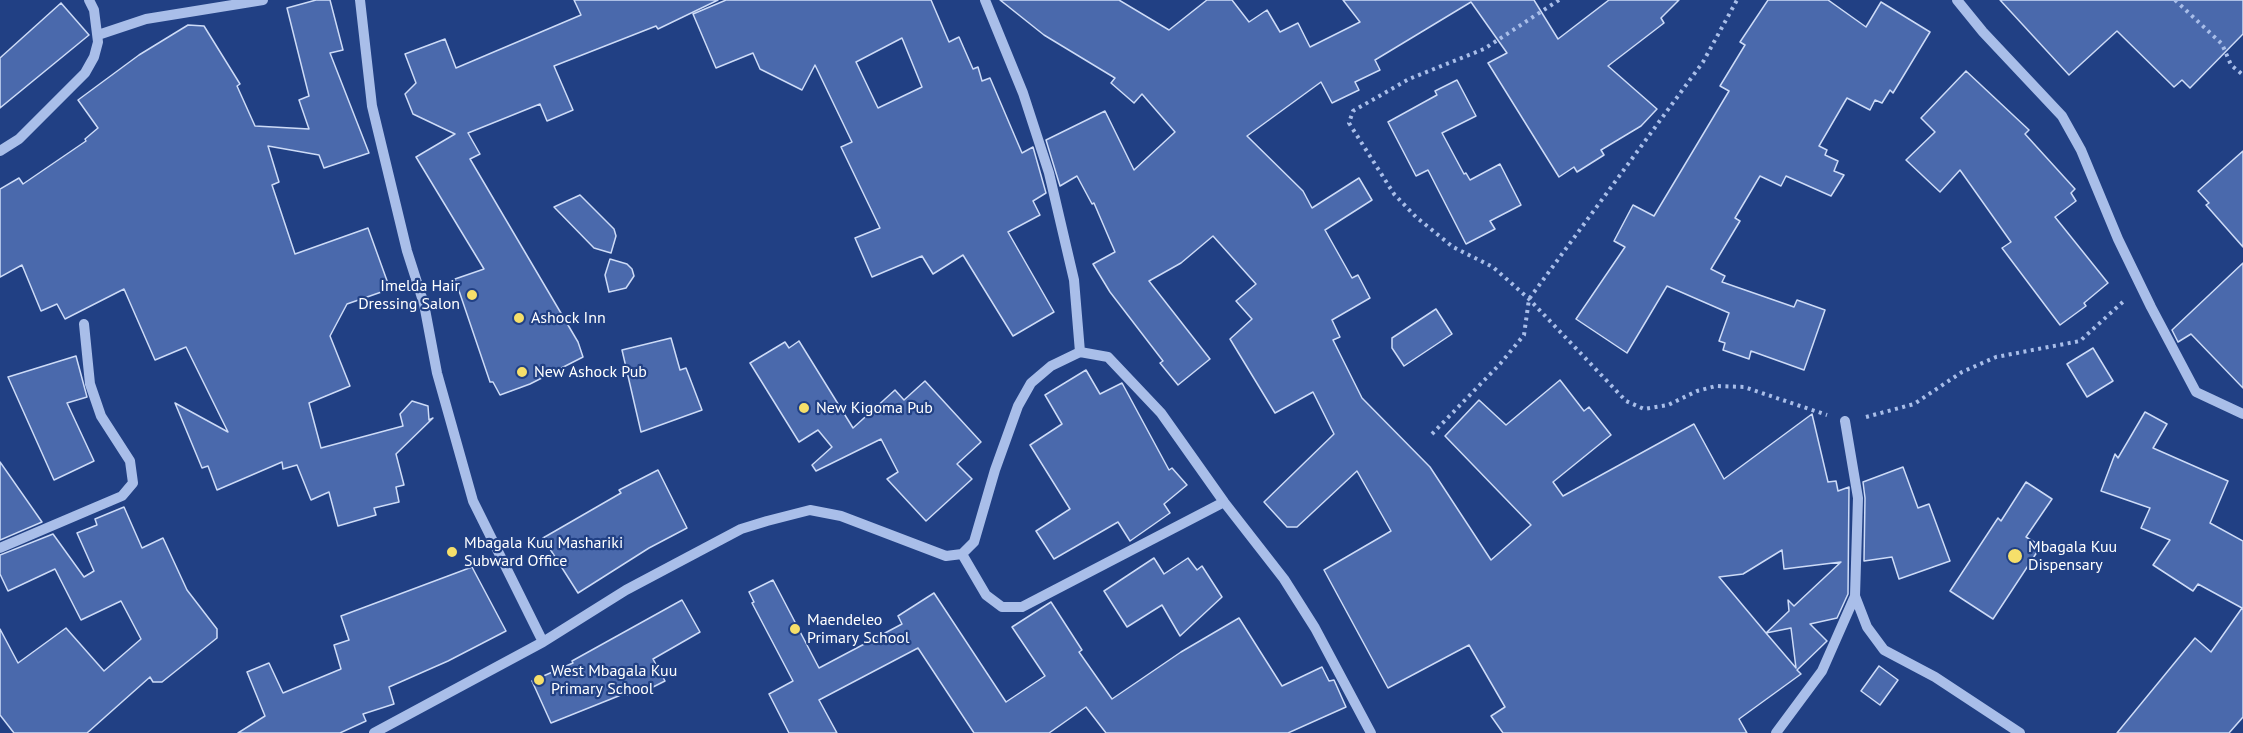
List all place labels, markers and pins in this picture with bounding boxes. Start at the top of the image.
place label: Imelda Hair Dressing Salon [358,276,460,314]
marker: Imelda Hair Dressing Salon [465,288,479,302]
place label: Ashock Inn [531,308,606,328]
marker: Ashock Inn [512,311,526,325]
place label: New Ashock Pub [534,362,647,382]
marker: New Ashock Pub [515,365,529,379]
place label: New Kigoma Pub [816,398,933,418]
marker: New Kigoma Pub [797,401,811,415]
place label: Mbagala Kuu Mashariki Subward Office [464,533,623,571]
place label: Mbagala Kuu Dispensary [2028,537,2117,575]
marker: Mbagala Kuu Mashariki Subward Office [445,545,459,559]
marker: Mbagala Kuu Dispensary [2006,547,2024,565]
place label: Maendeleo Primary School [807,610,909,648]
marker: Maendeleo Primary School [788,622,802,636]
place label: West Mbagala Kuu Primary School [551,661,677,699]
marker: West Mbagala Kuu Primary School [532,673,546,687]

